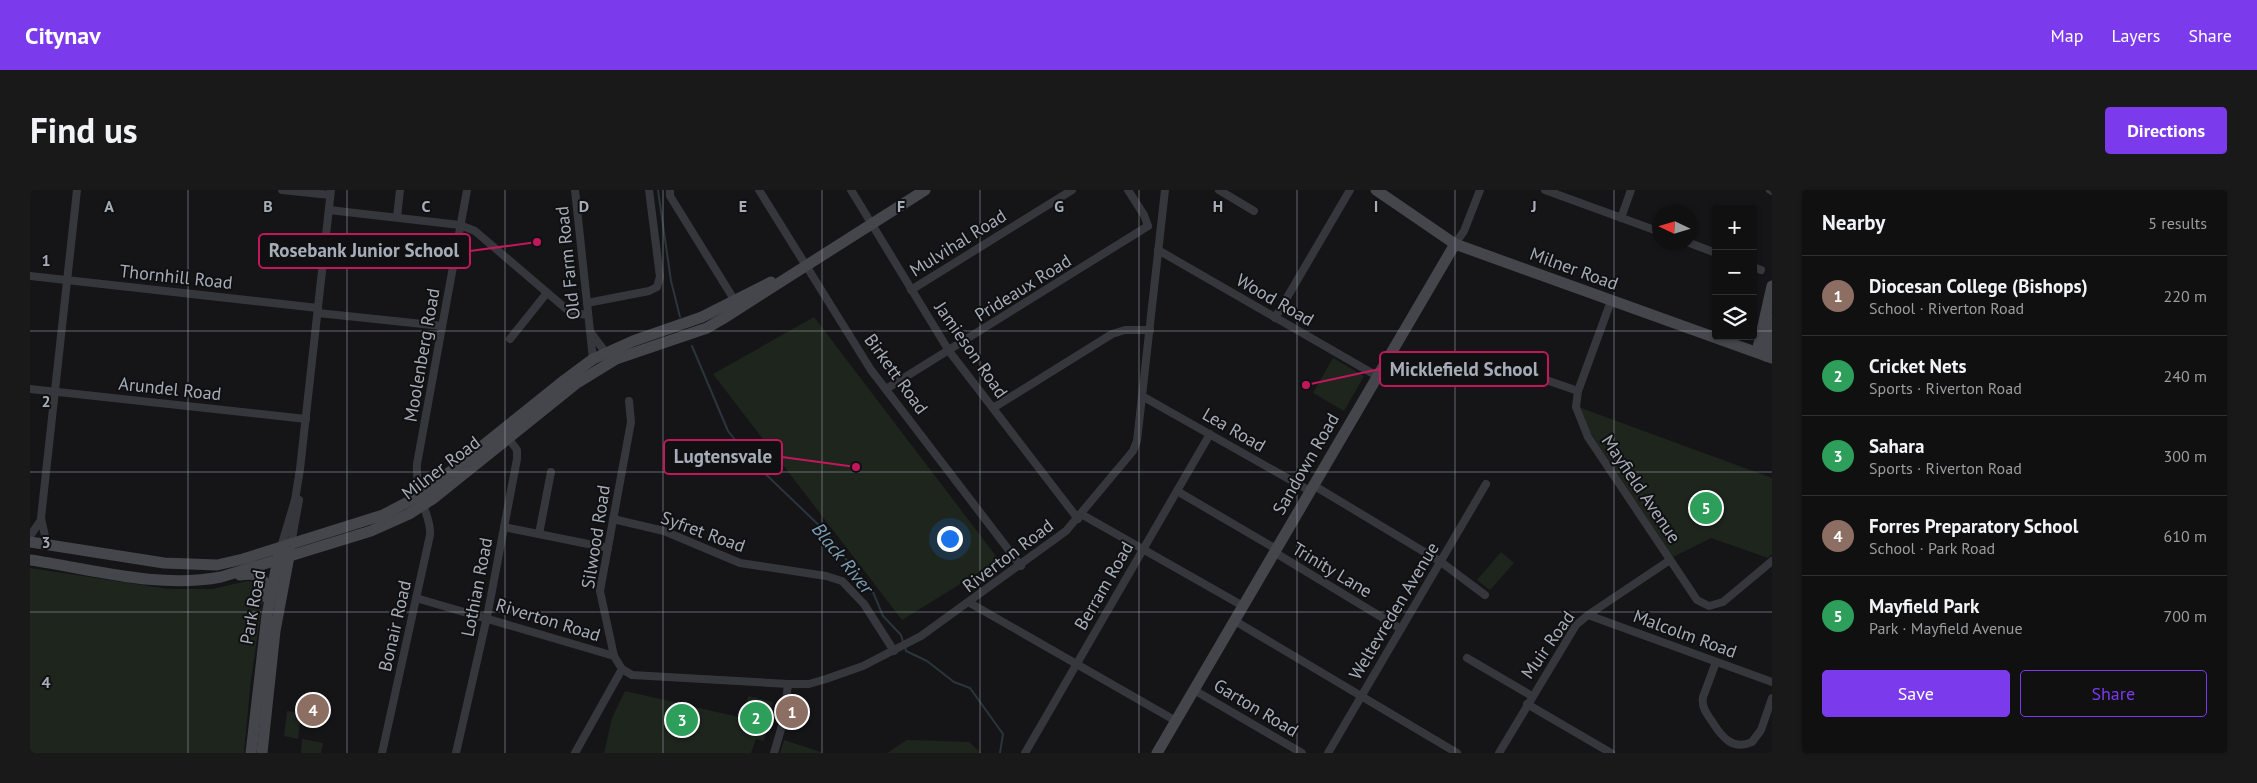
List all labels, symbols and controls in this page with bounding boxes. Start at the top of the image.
text: Citynav [25,20,101,51]
text: Map [2051,24,2083,47]
text: Layers [2111,24,2160,47]
text: Share [2188,24,2232,47]
text: Find us [30,107,138,153]
button: Directions [2105,107,2227,154]
text: A [104,196,114,216]
text: B [263,196,273,216]
text: C [422,196,431,216]
text: D [579,196,589,216]
text: E [739,196,747,216]
text: F [897,196,905,216]
text: G [1054,196,1064,216]
text: H [1213,196,1223,216]
text: I [1374,196,1378,216]
text: J [1530,196,1537,216]
street label: Mulvihal Road [905,204,1010,281]
street label: Old Farm Road [550,205,585,321]
north arrow [1652,205,1697,250]
map controls [1712,205,1757,340]
button: + [1712,205,1757,250]
text: Nearby [1822,209,1885,236]
text: 5 results [2148,213,2207,233]
callout: Rosebank Junior School [259,234,470,268]
text: Rosebank Junior School [269,238,460,262]
street label: Milner Road [1527,242,1621,295]
street label: Prideaux Road [970,249,1075,326]
text: 1 [41,250,51,270]
button: − [1712,250,1757,295]
street label: Thornhill Road [118,259,234,294]
street label: Wood Road [1232,268,1318,331]
text: Diocesan College (Bishops) [1869,274,2088,298]
street label: Moolenberg Road [398,286,445,424]
text: 1 [1833,286,1843,306]
text: 220 m [2164,286,2207,306]
button: layers [1712,295,1757,340]
street label: Jamieson Road [929,296,1013,402]
text: School · Riverton Road [1869,298,2024,318]
street label: Birkett Road [859,329,933,419]
callout: Micklefield School [1380,352,1548,386]
text: Cricket Nets [1869,354,1966,378]
text: Micklefield School [1390,357,1539,381]
text: 2 [1833,366,1843,386]
text: 240 m [2164,366,2207,386]
street label: Arundel Road [118,372,223,405]
text: Sports · Riverton Road [1869,378,2022,398]
text: 2 [41,391,51,411]
street label: Lea Road [1199,402,1270,457]
street label: Sandown Road [1267,409,1344,519]
street label: Mayfield Avenue [1597,430,1686,547]
street label: Milner Road [397,431,484,505]
text: Sahara [1869,434,1924,458]
callout: Lugtensvale [664,440,782,474]
text: Lugtensvale [674,444,772,468]
text: 3 [1833,446,1843,466]
text: 300 m [2164,446,2207,466]
text: Sports · Riverton Road [1869,458,2022,478]
street label: Silwood Road [576,483,615,590]
pin: 5 [1690,489,1722,527]
street label: Syfret Road [658,506,748,557]
street label: Riverton Road [958,514,1058,597]
text: Forres Preparatory School [1869,514,2078,538]
water label: Black River [807,518,880,600]
your location [937,526,963,552]
text: 4 [1833,526,1843,546]
text: 610 m [2164,526,2207,546]
text: 3 [41,532,51,552]
street label: Lothian Road [456,535,497,638]
street label: Berram Road [1069,537,1138,634]
street label: Trinity Lane [1288,537,1376,602]
street label: Weltevreden Avenue [1343,538,1444,684]
text: School · Park Road [1869,538,1995,558]
street label: Park Road [235,568,270,646]
street label: Bonair Road [373,578,416,674]
street label: Riverton Road [493,593,603,646]
text: Mayfield Park [1869,594,1979,618]
street label: Malcolm Road [1630,604,1740,663]
street label: Muir Road [1516,606,1579,683]
text: 5 [1833,606,1843,626]
text: 700 m [2164,606,2207,626]
text: Park · Mayfield Avenue [1869,618,2023,638]
button: Save [1822,670,2010,717]
button: Share [2020,670,2207,717]
text: 4 [41,672,51,692]
street label: Garton Road [1210,673,1303,742]
pin: 4 [297,691,329,729]
pin: 1 [776,693,808,731]
pin: 2 [740,699,772,737]
pin: 3 [666,701,698,739]

